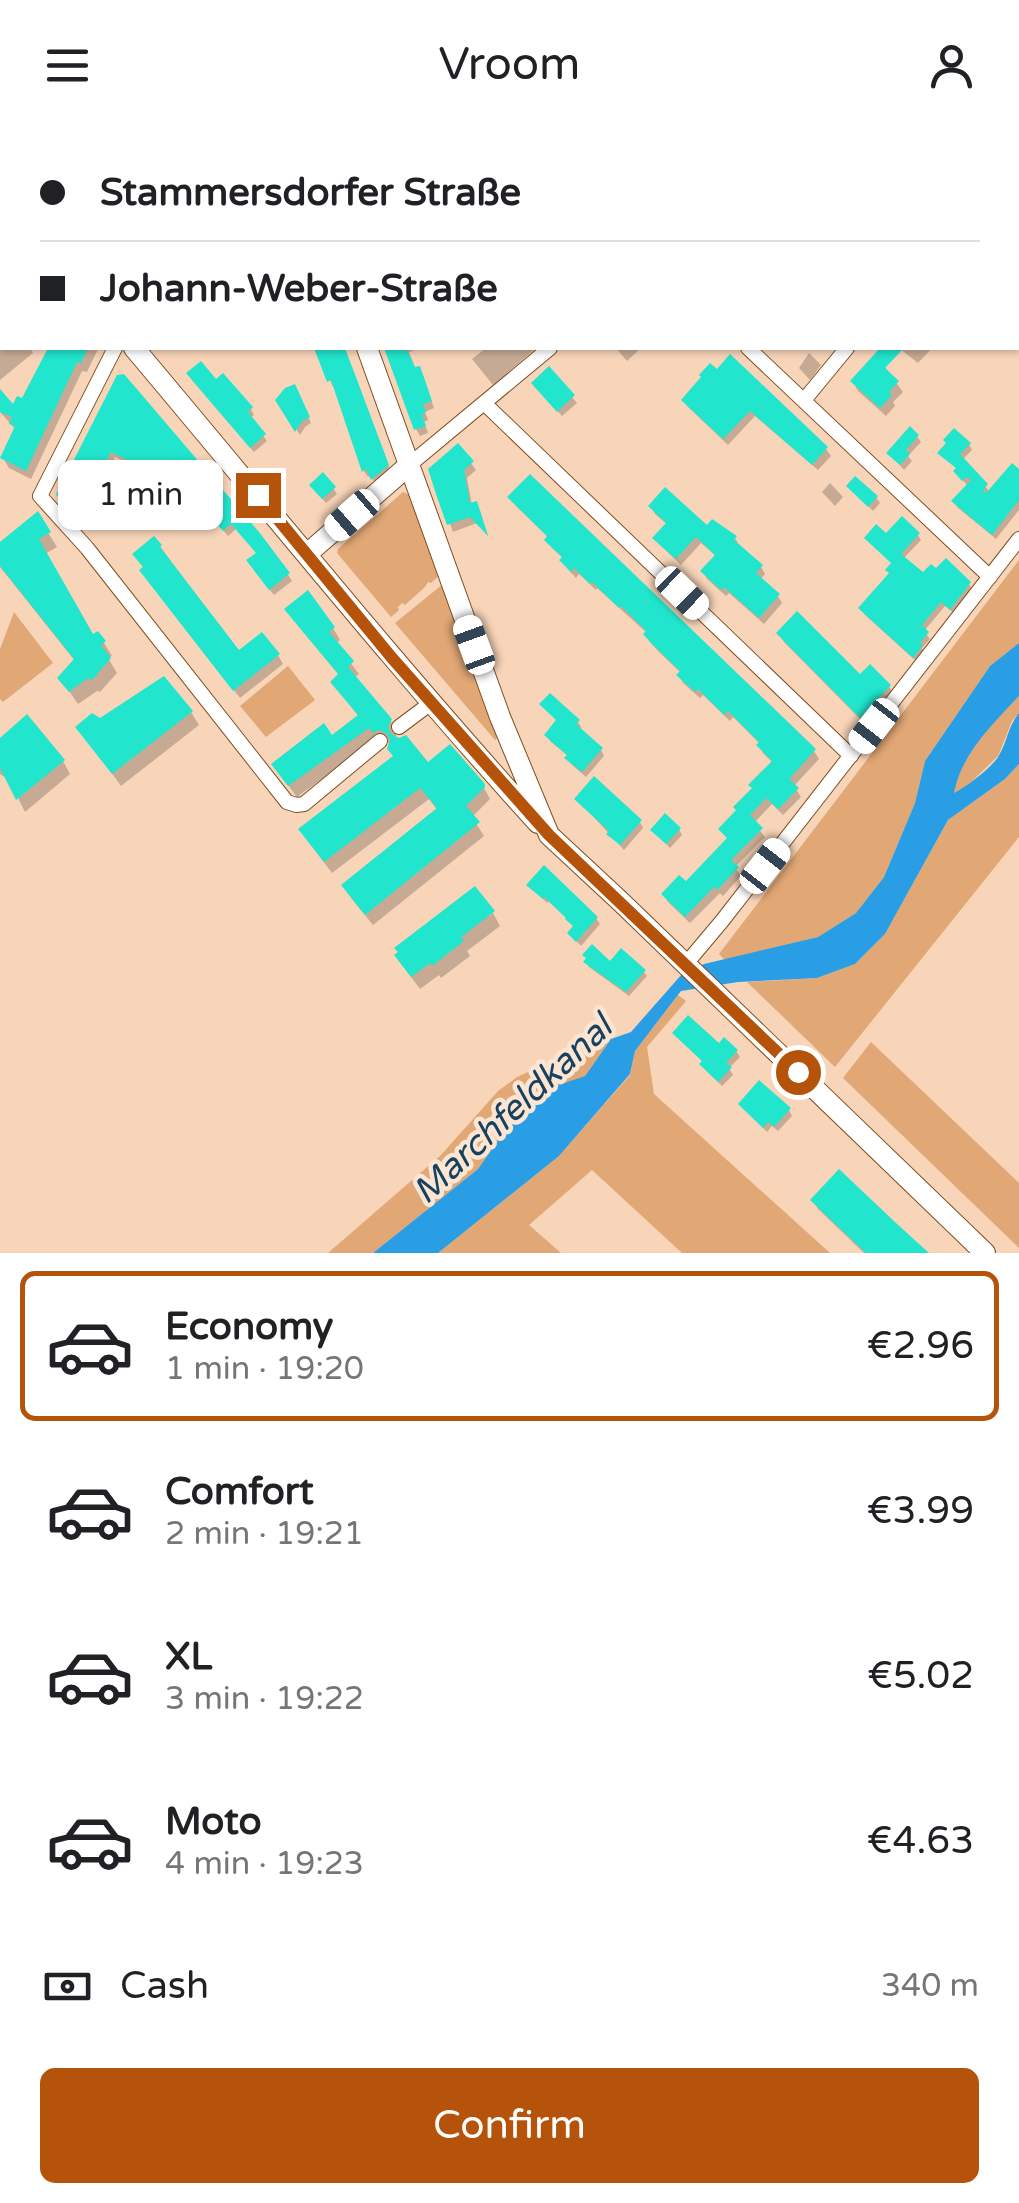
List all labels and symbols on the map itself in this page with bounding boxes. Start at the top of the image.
callout: 1 min [58,460,223,530]
route end [236,473,281,518]
car [320,484,384,546]
car [650,561,714,625]
car [450,612,498,678]
car [844,693,904,759]
car [735,833,795,899]
water label: Marchfeldkanal [404,1004,624,1213]
route start [776,1050,821,1095]

